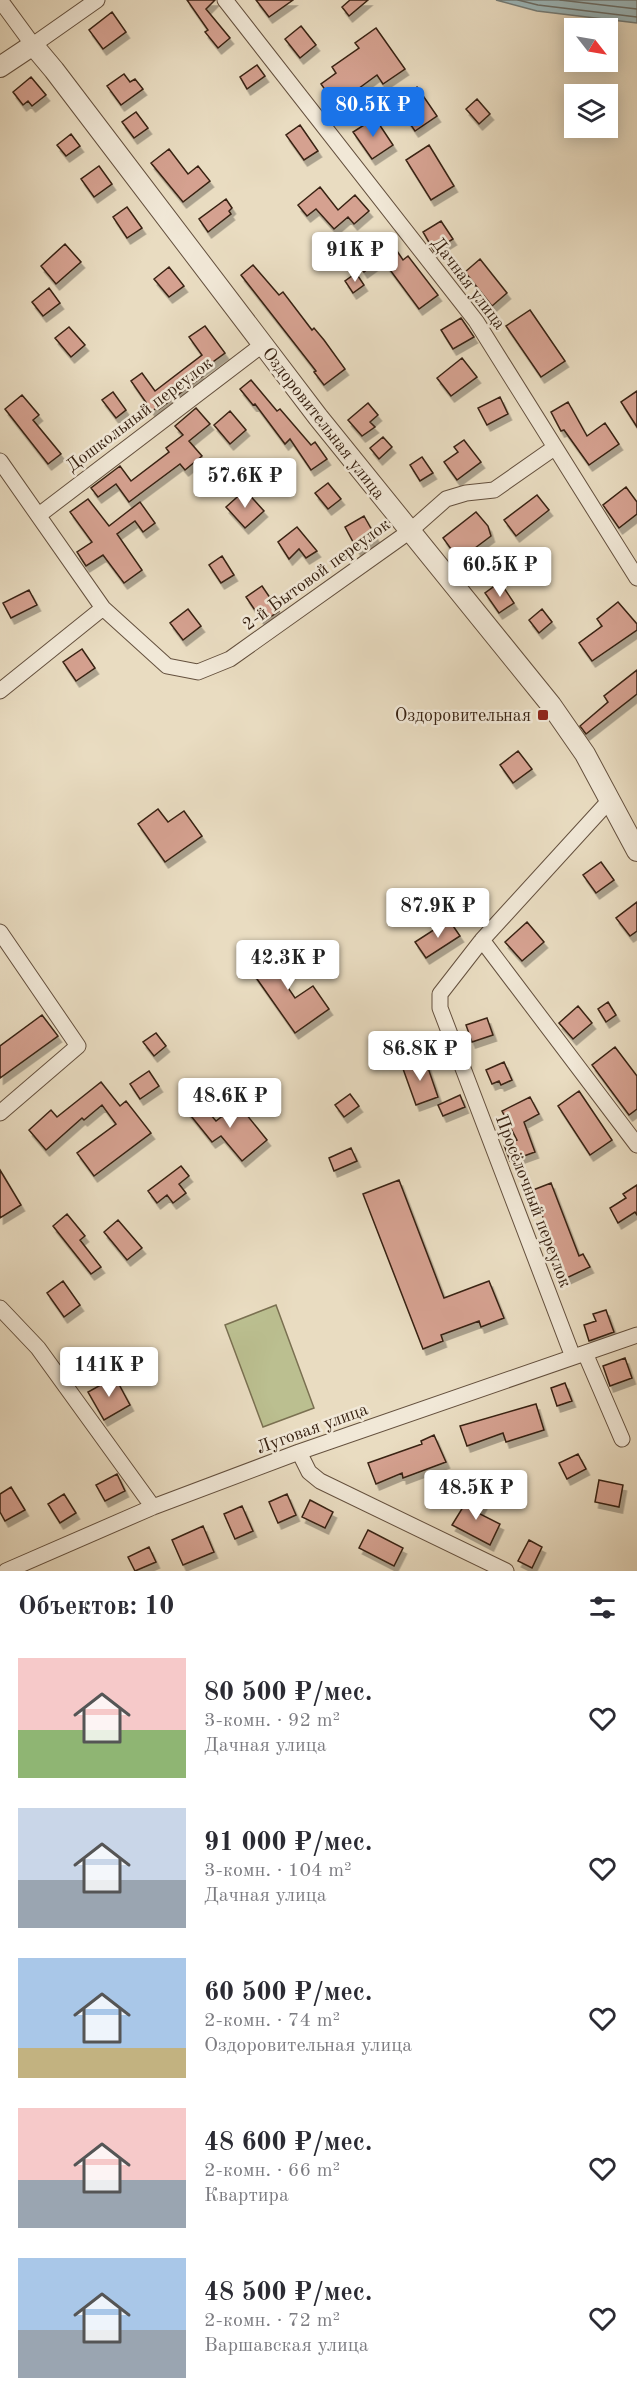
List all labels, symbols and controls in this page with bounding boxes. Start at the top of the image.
north arrow [564,18,618,72]
map controls [564,18,618,138]
button: layers [564,84,618,138]
pin: 80.5K ₽ [318,87,428,138]
text: 80.5K ₽ [335,96,411,116]
pin: 91K ₽ [313,232,397,283]
street label: Дачная улица [428,234,509,333]
text: 91K ₽ [326,241,384,261]
street label: Оздоровительная улица [258,344,388,503]
street label: Дошкольный переулок [63,354,216,476]
pin: 57.6K ₽ [190,458,300,509]
text: 57.6K ₽ [207,467,283,487]
street label: 2-й Бытовой переулок [240,515,394,634]
pin: 60.5K ₽ [445,547,555,598]
text: 60.5K ₽ [462,556,538,576]
place label: Оздоровительная [395,707,531,725]
marker: Оздоровительная [536,708,550,722]
pin: 87.9K ₽ [383,888,493,939]
text: 87.9K ₽ [400,897,476,917]
pin: 42.3K ₽ [233,940,343,991]
text: 42.3K ₽ [250,949,326,969]
pin: 86.8K ₽ [365,1031,475,1082]
text: 86.8K ₽ [382,1040,458,1060]
pin: 48.6K ₽ [175,1078,285,1129]
text: 48.6K ₽ [192,1087,268,1107]
street label: Просёлочный переулок [492,1113,574,1290]
pin: 141K ₽ [60,1347,158,1398]
text: 141K ₽ [74,1356,144,1376]
street label: Луговая улица [254,1400,371,1457]
pin: 48.5K ₽ [421,1470,531,1521]
text: 48.5K ₽ [438,1479,514,1499]
icon: filters [586,1591,619,1624]
text: Объектов: 10 [18,1594,174,1620]
text: 80 500 ₽/мес. [204,1680,372,1706]
icon: home [66,1682,138,1754]
icon: heart [586,1702,619,1735]
text: 3-комн. · 92 m² [204,1711,340,1731]
text: Дачная улица [204,1736,327,1756]
text: 91 000 ₽/мес. [204,1830,372,1856]
icon: home [66,1832,138,1904]
icon: heart [586,1852,619,1885]
text: 3-комн. · 104 m² [204,1861,352,1881]
text: Дачная улица [204,1886,327,1906]
text: 60 500 ₽/мес. [204,1980,372,2006]
icon: home [66,1982,138,2054]
icon: heart [586,2002,619,2035]
text: 2-комн. · 74 m² [204,2011,340,2031]
text: Оздоровительная улица [204,2036,412,2056]
text: 48 600 ₽/мес. [204,2130,372,2156]
icon: home [66,2132,138,2204]
icon: heart [586,2152,619,2185]
text: 2-комн. · 66 m² [204,2161,340,2181]
text: Квартира [204,2186,289,2206]
text: 48 500 ₽/мес. [204,2280,372,2306]
icon: home [66,2282,138,2354]
icon: heart [586,2302,619,2335]
text: 2-комн. · 72 m² [204,2311,340,2331]
text: Варшавская улица [204,2336,369,2356]

